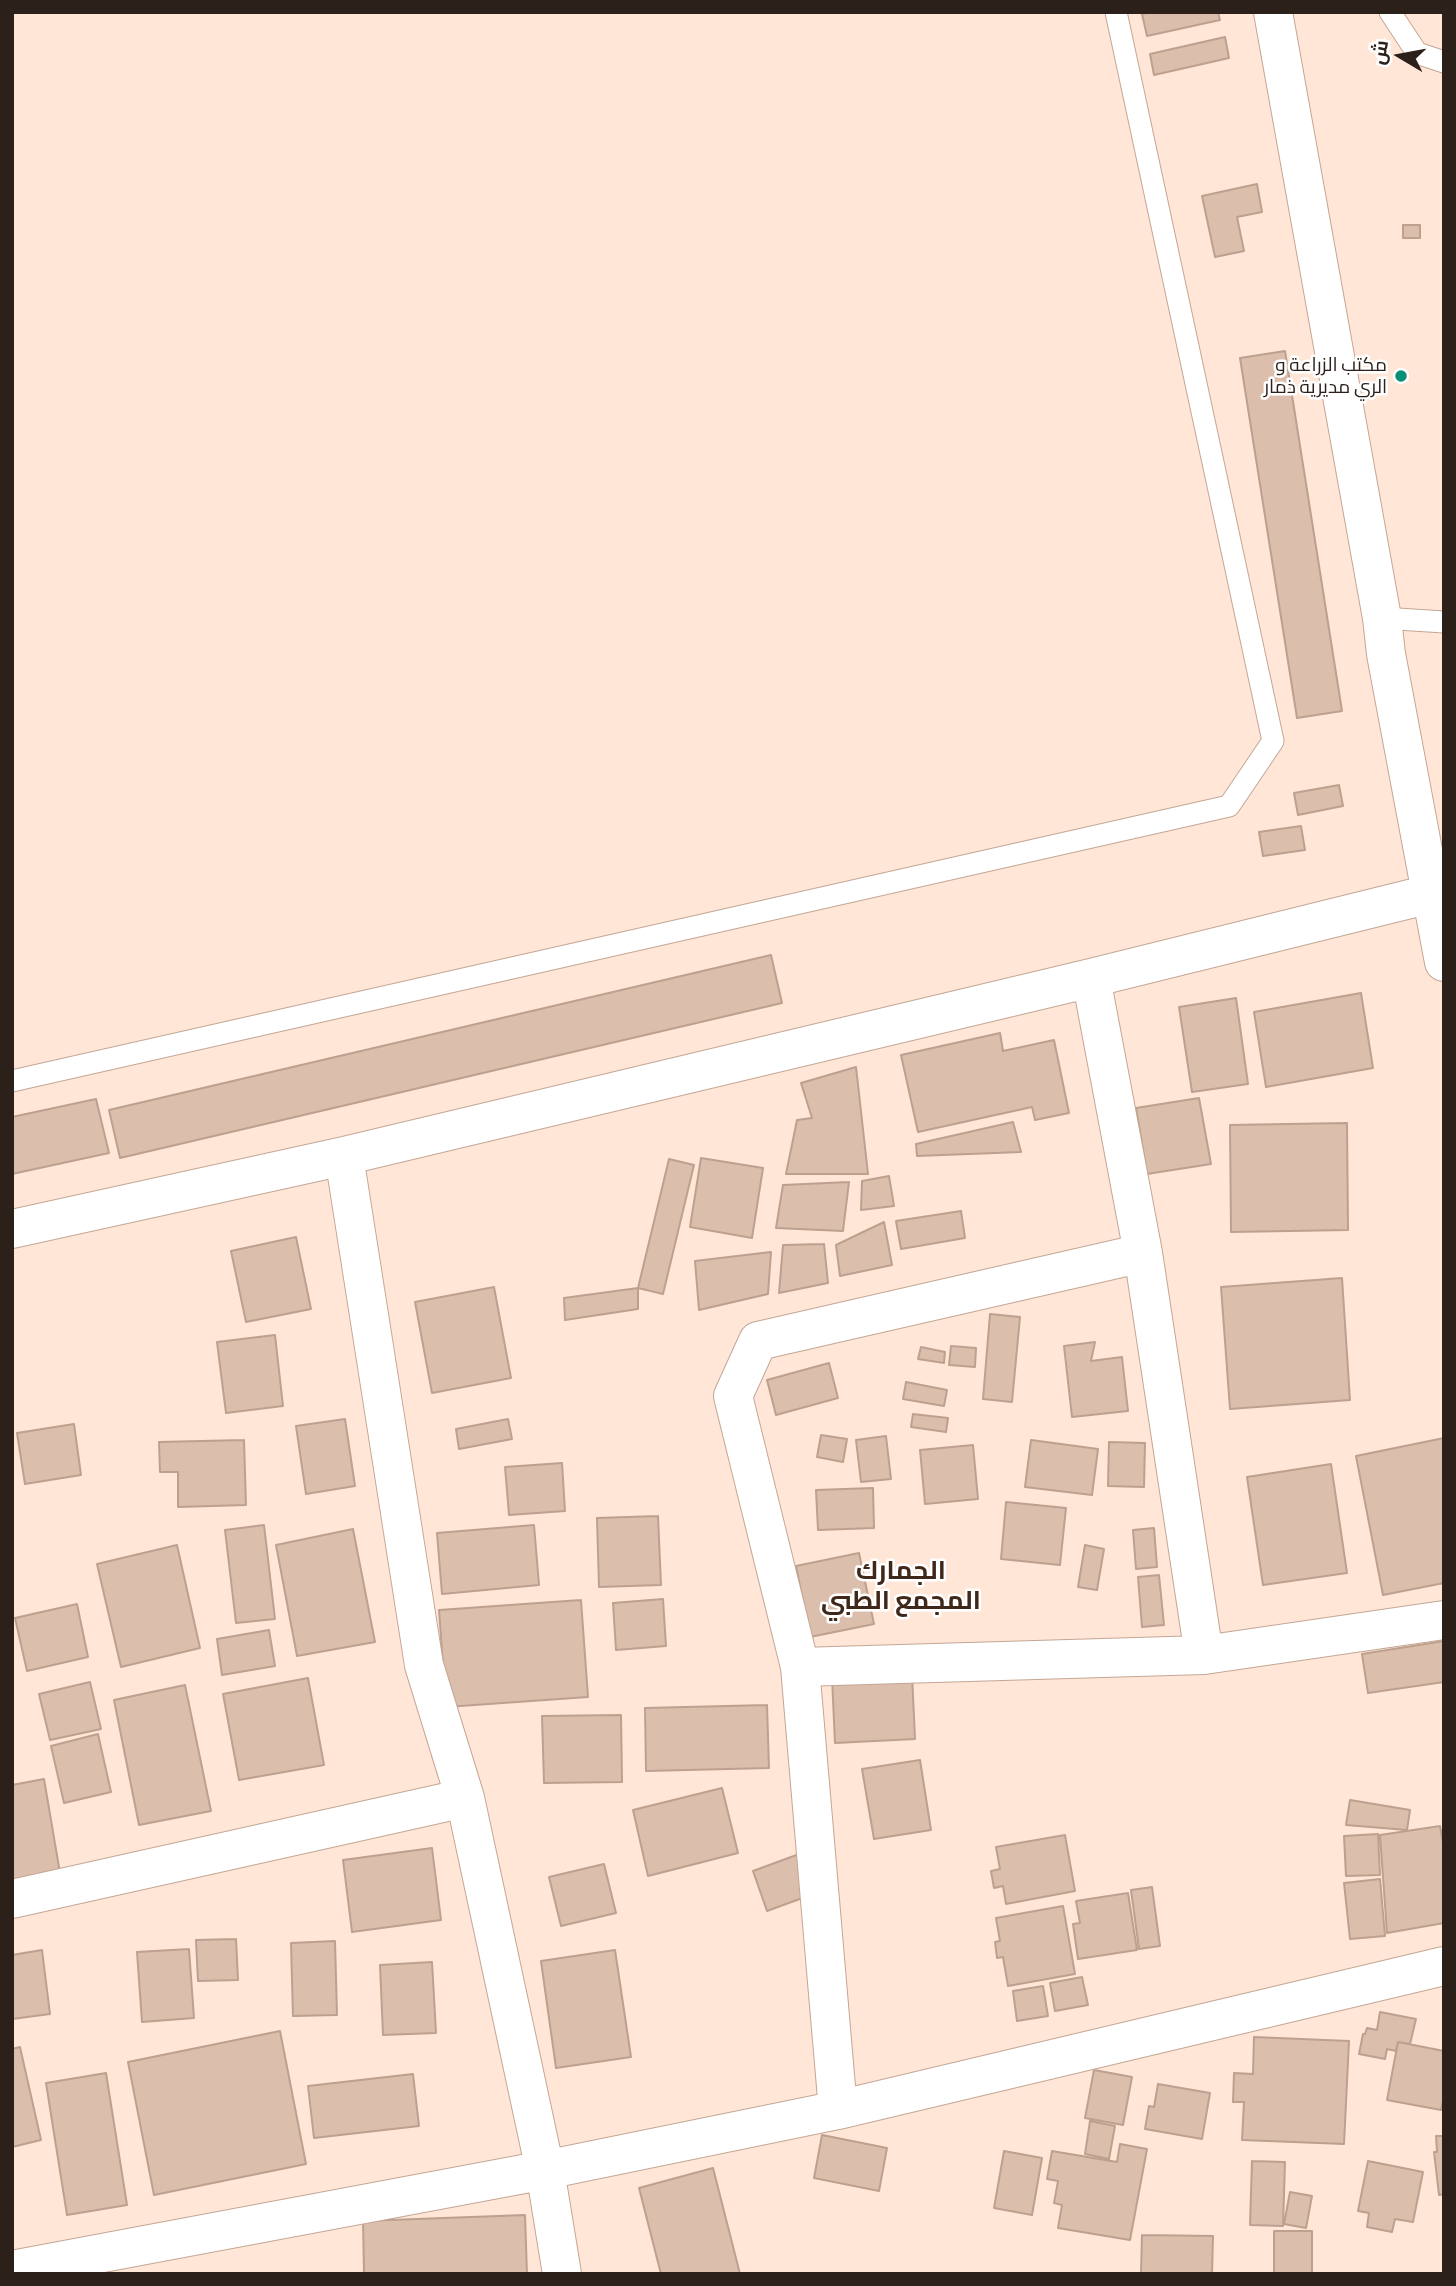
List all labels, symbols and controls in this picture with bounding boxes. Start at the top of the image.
north arrow [1365,21,1435,91]
text: ش [1365,38,1392,66]
place label: مكتب الزراعة و الري مديرية ذمار [1264,354,1387,398]
marker: مكتب الزراعة و الري مديرية ذمار [1393,368,1409,384]
district label: الجمارك المجمع الطبي [821,1554,981,1616]

